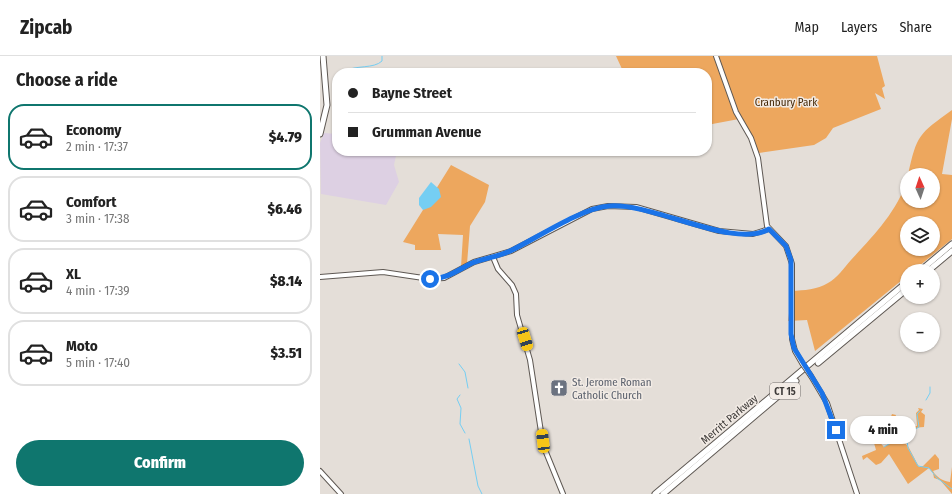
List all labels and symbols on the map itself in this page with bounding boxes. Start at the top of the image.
park label: Cranbury Park [755,96,818,109]
north arrow [900,168,940,208]
route start [421,270,439,288]
car [516,326,534,352]
place label: St. Jerome Roman Catholic Church [572,376,652,402]
church icon: St. Jerome Roman Catholic Church [549,378,569,398]
road number: CT 15 [770,383,800,399]
street label: Merritt Parkway [698,392,760,447]
callout: 4 min [850,416,916,444]
route end [827,421,845,439]
car [536,428,550,454]

